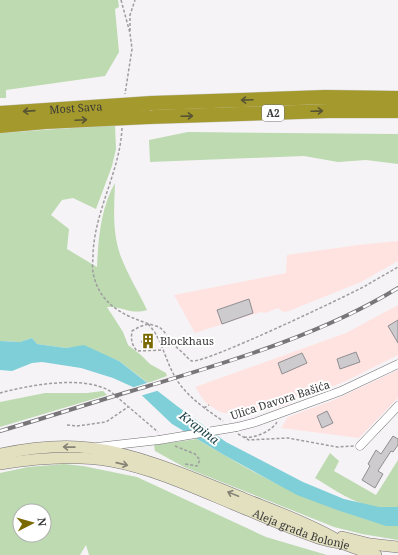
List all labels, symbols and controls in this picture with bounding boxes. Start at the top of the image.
one-way arrow [241,96,254,104]
street label: Most Sava [49,98,103,117]
road number: A2 [262,105,284,121]
one-way arrow [23,107,36,114]
one-way arrow [310,107,323,115]
one-way arrow [180,112,193,120]
one-way arrow [74,117,87,124]
building icon: Blockhaus [139,332,157,350]
place label: Blockhaus [160,333,214,348]
street label: Ulica Davora Bašića [228,376,331,423]
water label: Krapina [175,407,223,448]
one-way arrow [63,443,76,451]
one-way arrow [115,461,128,468]
one-way arrow [228,490,240,497]
north arrow [12,503,52,543]
street label: Aleja grada Bolonje [251,505,352,553]
text: N [35,517,50,527]

